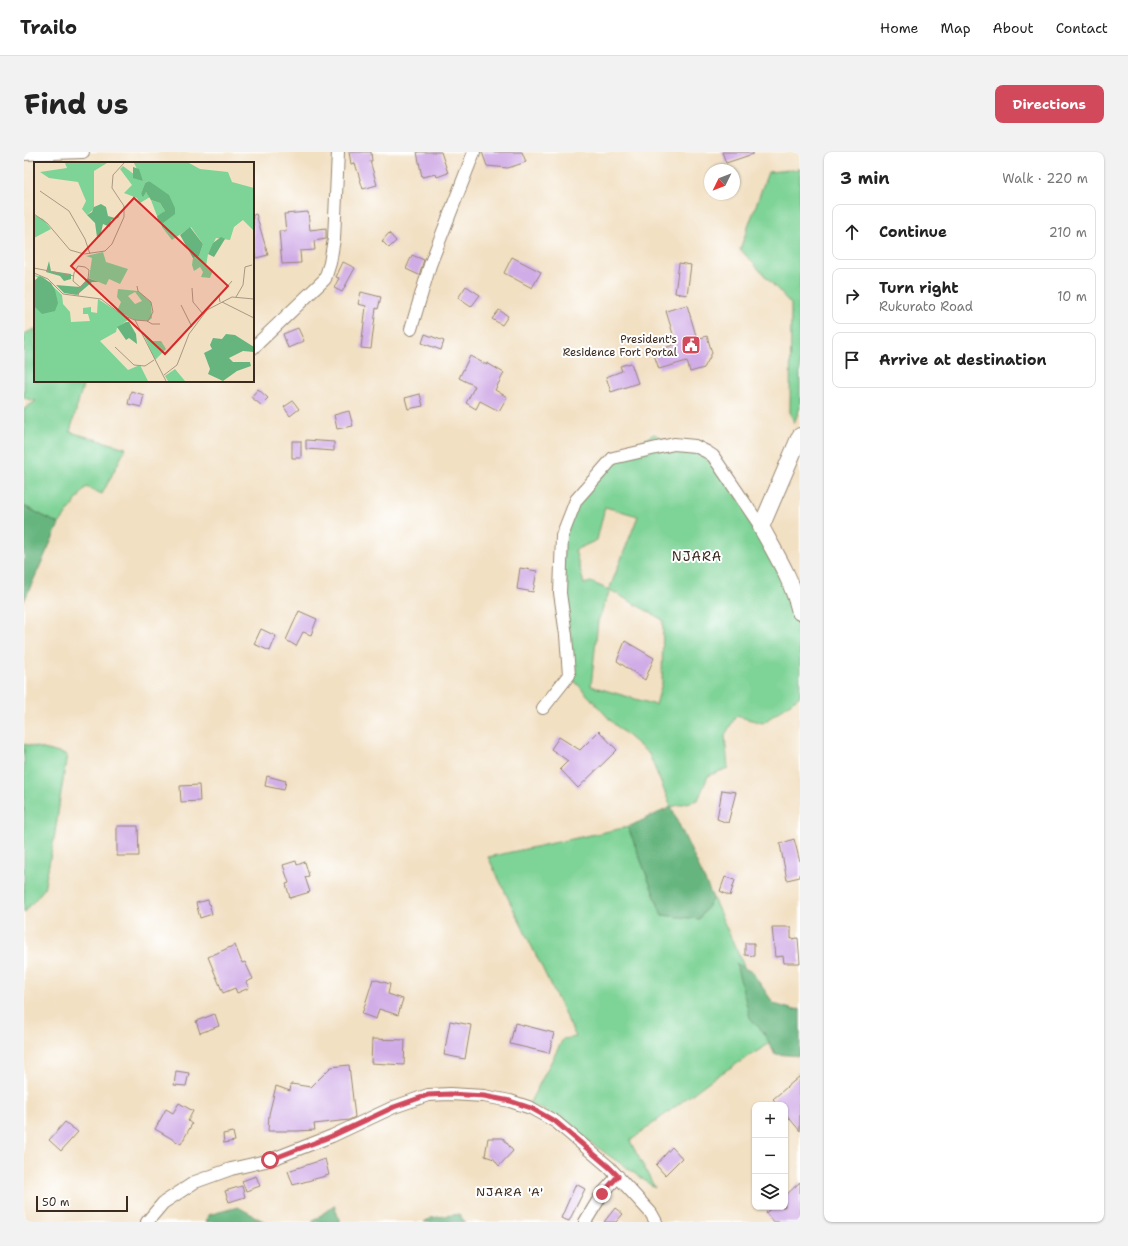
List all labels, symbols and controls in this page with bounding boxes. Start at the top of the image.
text: Trailo [20,15,77,40]
text: Home [880,19,919,37]
text: Map [941,19,971,37]
text: About [993,19,1034,37]
text: Contact [1056,19,1108,37]
text: Find us [24,85,129,123]
button: Directions [995,85,1104,123]
inset map [34,162,254,382]
north arrow [704,164,740,200]
text: 3 min [840,167,890,189]
text: Walk · 220 m [1002,170,1088,187]
icon: ahead [841,221,863,243]
text: Continue [879,222,947,242]
text: 210 m [1049,224,1087,241]
text: Turn right [879,278,959,298]
icon: right [841,285,863,307]
text: 10 m [1057,288,1087,305]
text: Rukurato Road [879,298,973,315]
place label: President's Residence Fort Portal [563,332,678,360]
public building icon: President's Residence Fort Portal [680,334,702,356]
icon: arrive [841,349,863,371]
text: Arrive at destination [879,350,1047,370]
district label: NJARA [672,548,722,565]
map controls [752,1102,788,1210]
button: + [752,1102,788,1138]
button: − [752,1138,788,1174]
route start [261,1151,279,1169]
button: layers [752,1174,788,1210]
district label: NJARA 'A' [476,1184,544,1200]
route end [593,1185,611,1203]
scale bar [36,1194,128,1213]
text: 50 m [42,1195,70,1210]

